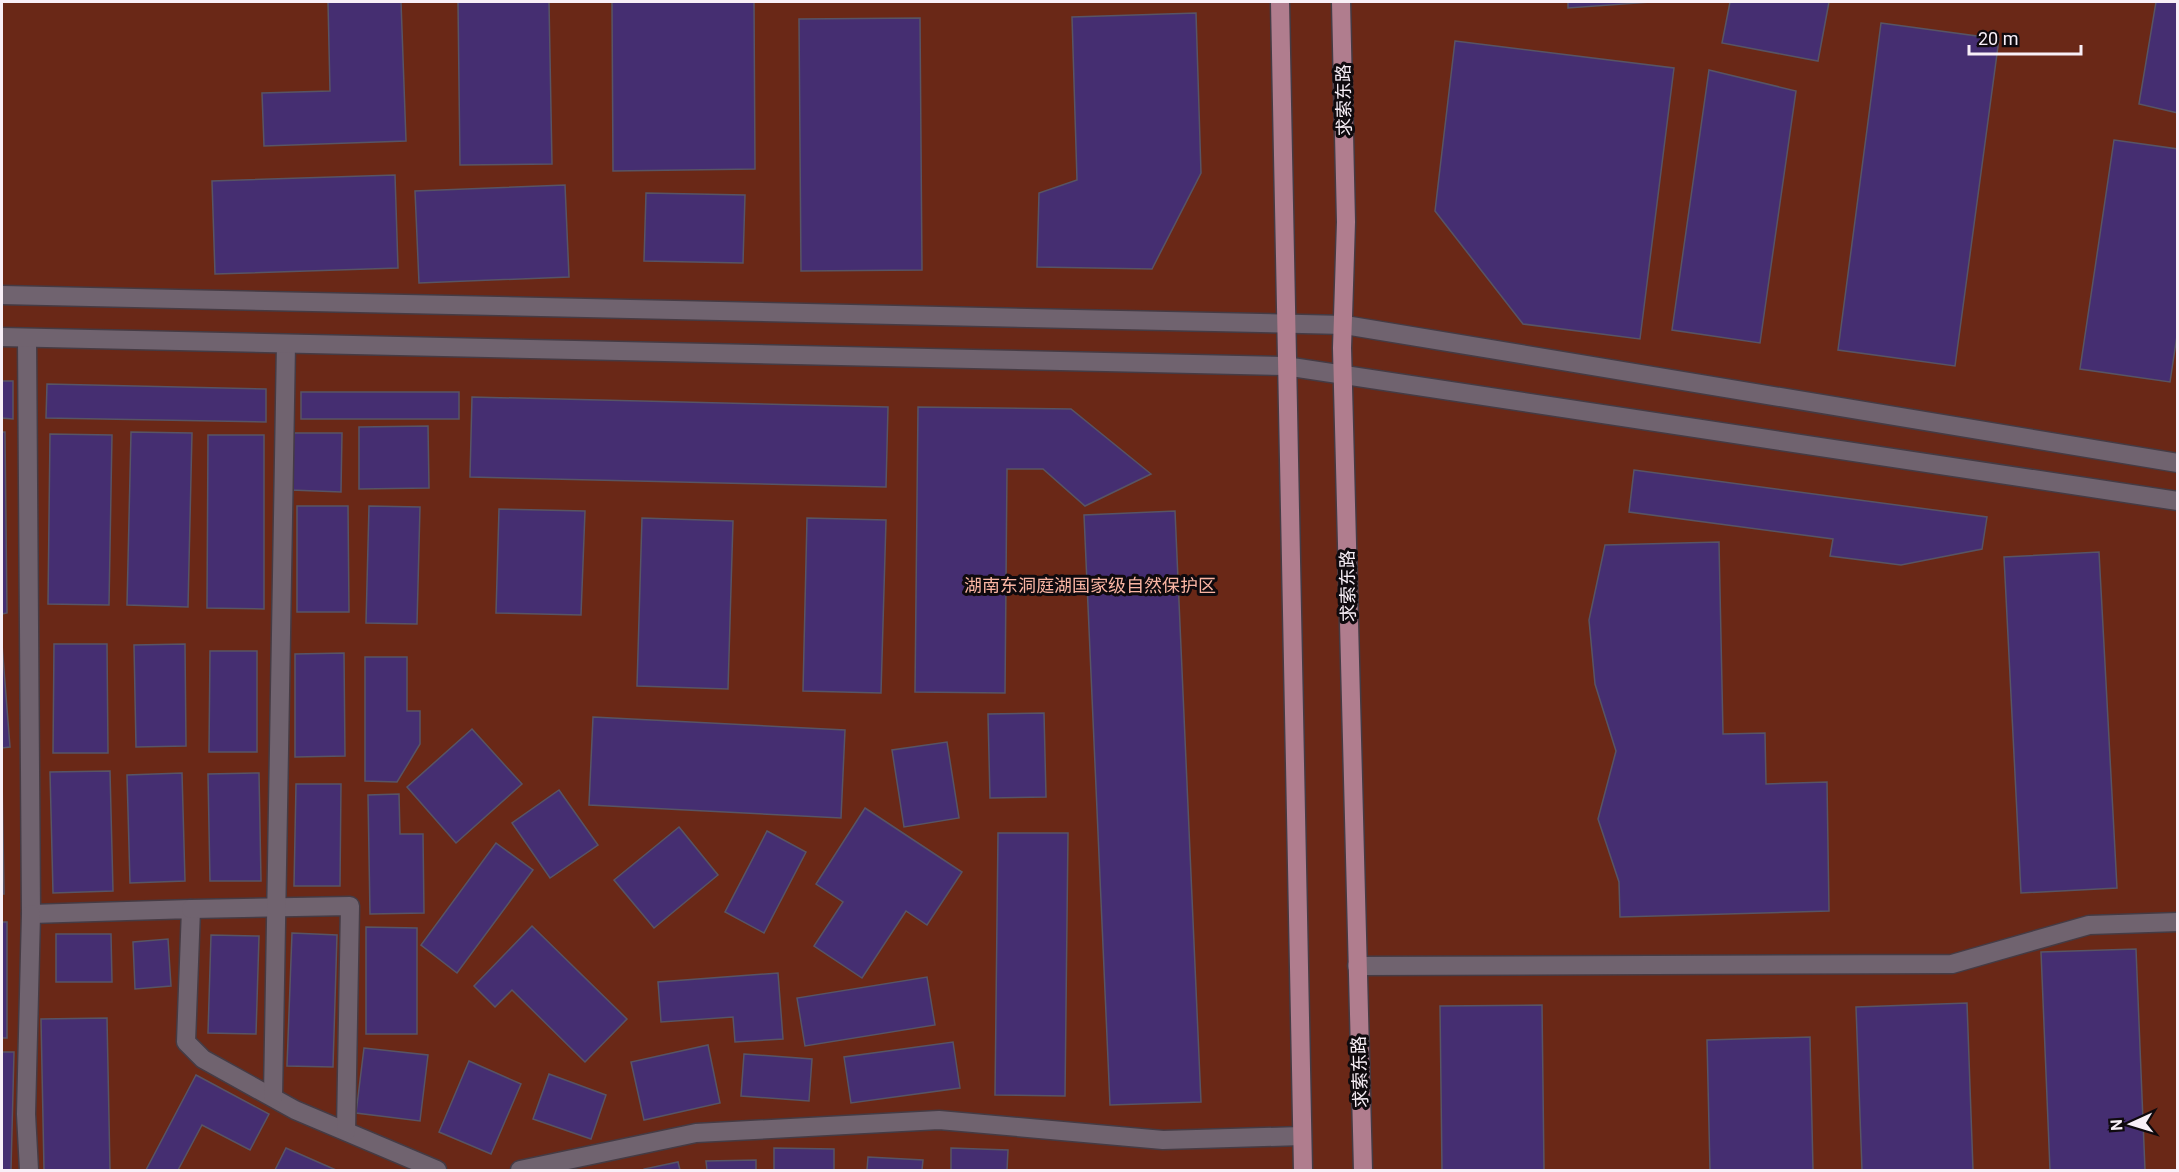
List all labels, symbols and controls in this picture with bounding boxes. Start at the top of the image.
scale bar [1969,18,2082,56]
text: 20 m [1978,28,2018,49]
street label: 求索东路 [1332,64,1355,136]
street label: 求索东路 [1336,550,1359,622]
park label: 湖南东洞庭湖国家级自然保护区 [964,575,1216,596]
street label: 求索东路 [1348,1036,1371,1108]
north arrow [2101,1094,2161,1154]
text: N [2107,1119,2126,1131]

